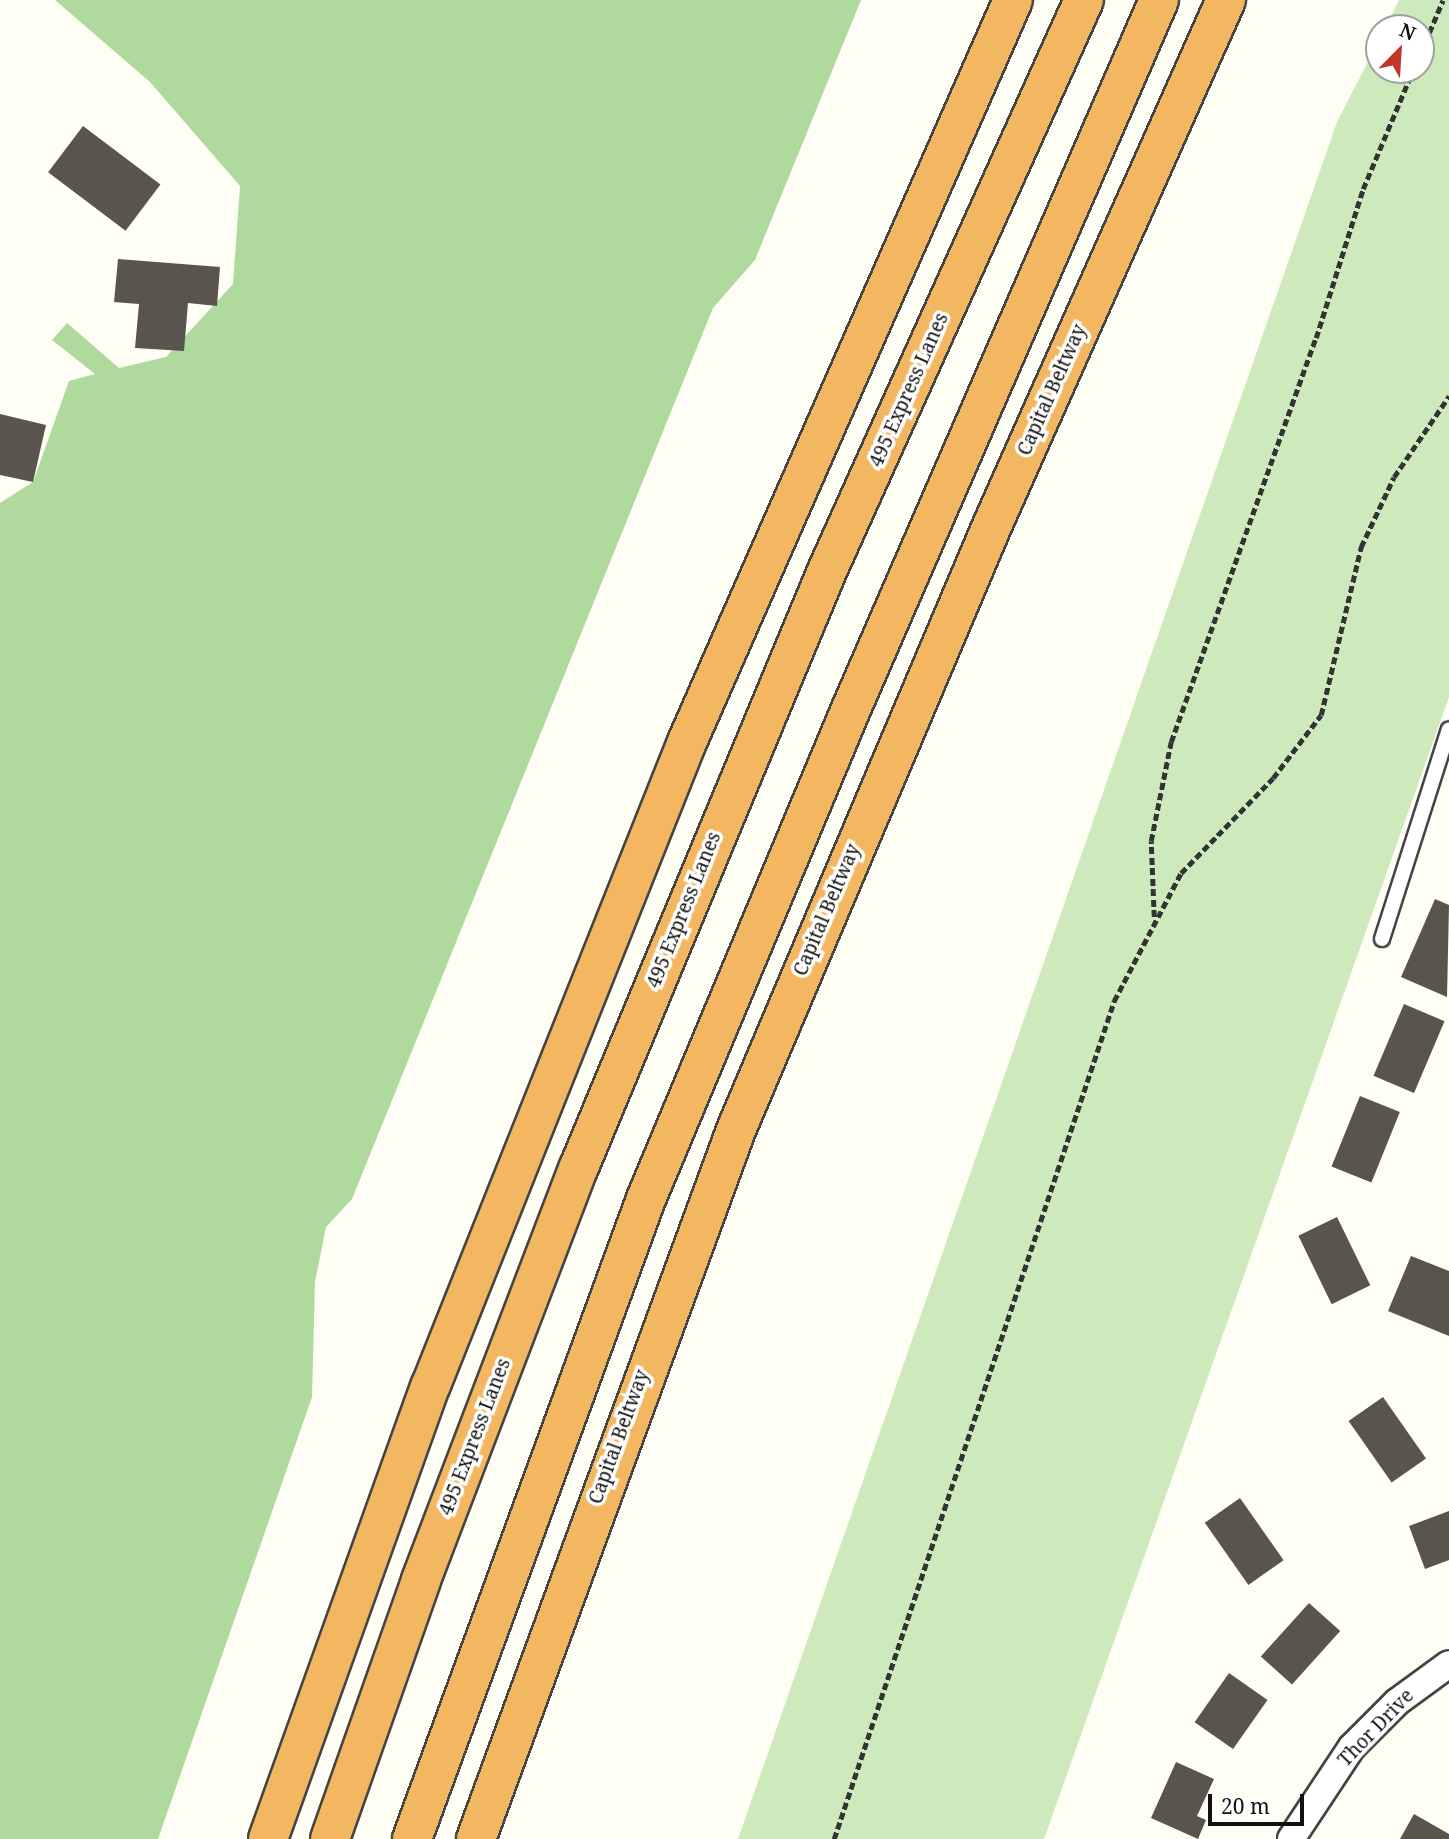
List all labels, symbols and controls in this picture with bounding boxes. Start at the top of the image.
north arrow [1365,14,1435,84]
text: N [1396,17,1420,47]
street label: 495 Express Lanes [865,310,953,470]
street label: Capital Beltway [1013,321,1091,459]
street label: 495 Express Lanes [642,829,726,991]
street label: Capital Beltway [789,841,865,979]
street label: 495 Express Lanes [435,1355,515,1519]
street label: Capital Beltway [584,1367,654,1507]
street label: Thor Drive [1334,1685,1418,1771]
scale bar [1211,1780,1307,1824]
text: 20 m [1221,1792,1270,1820]

